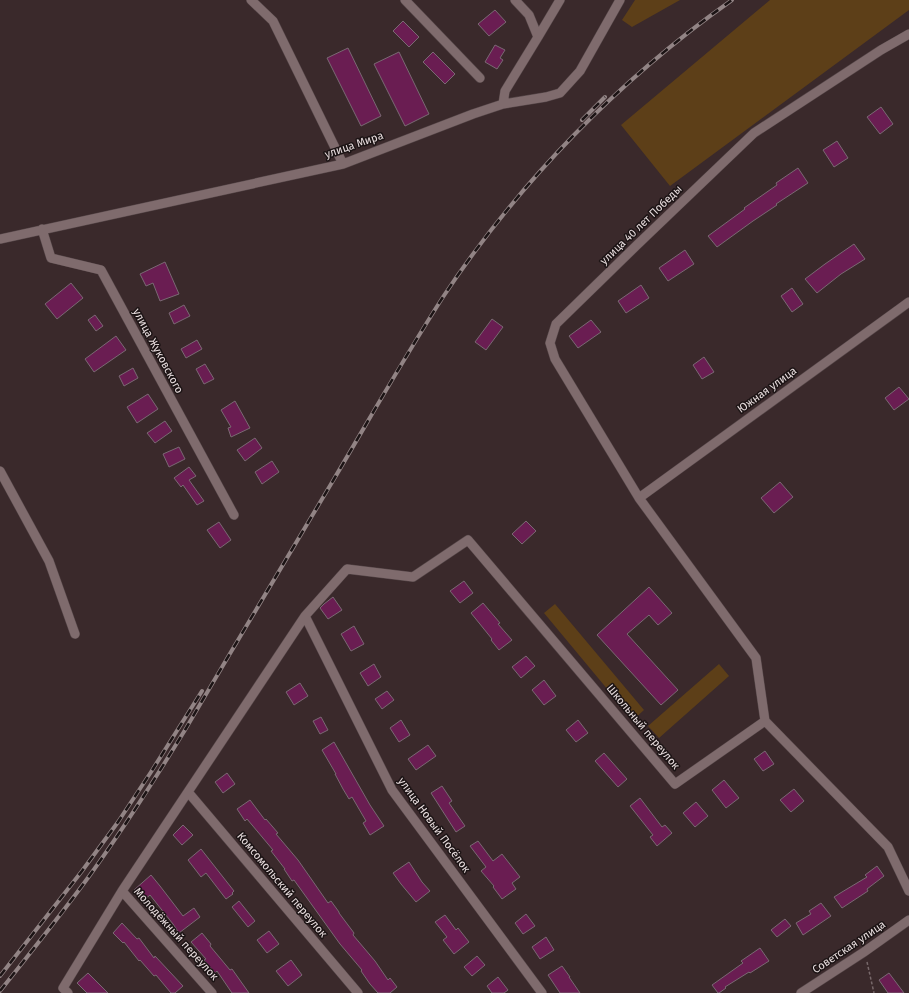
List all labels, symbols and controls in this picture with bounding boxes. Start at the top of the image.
street label: улица Мира [323,129,385,161]
street label: улица 40 лет Победы [597,183,685,267]
street label: улица Жуковского [130,306,186,396]
street label: Южная улица [735,364,799,416]
street label: Школьный переулок [604,682,683,772]
street label: улица Новый Посёлок [395,775,473,875]
street label: Комсомольский переулок [234,830,330,940]
street label: Молодёжный переулок [131,885,221,983]
street label: Советская улица [810,918,888,976]

